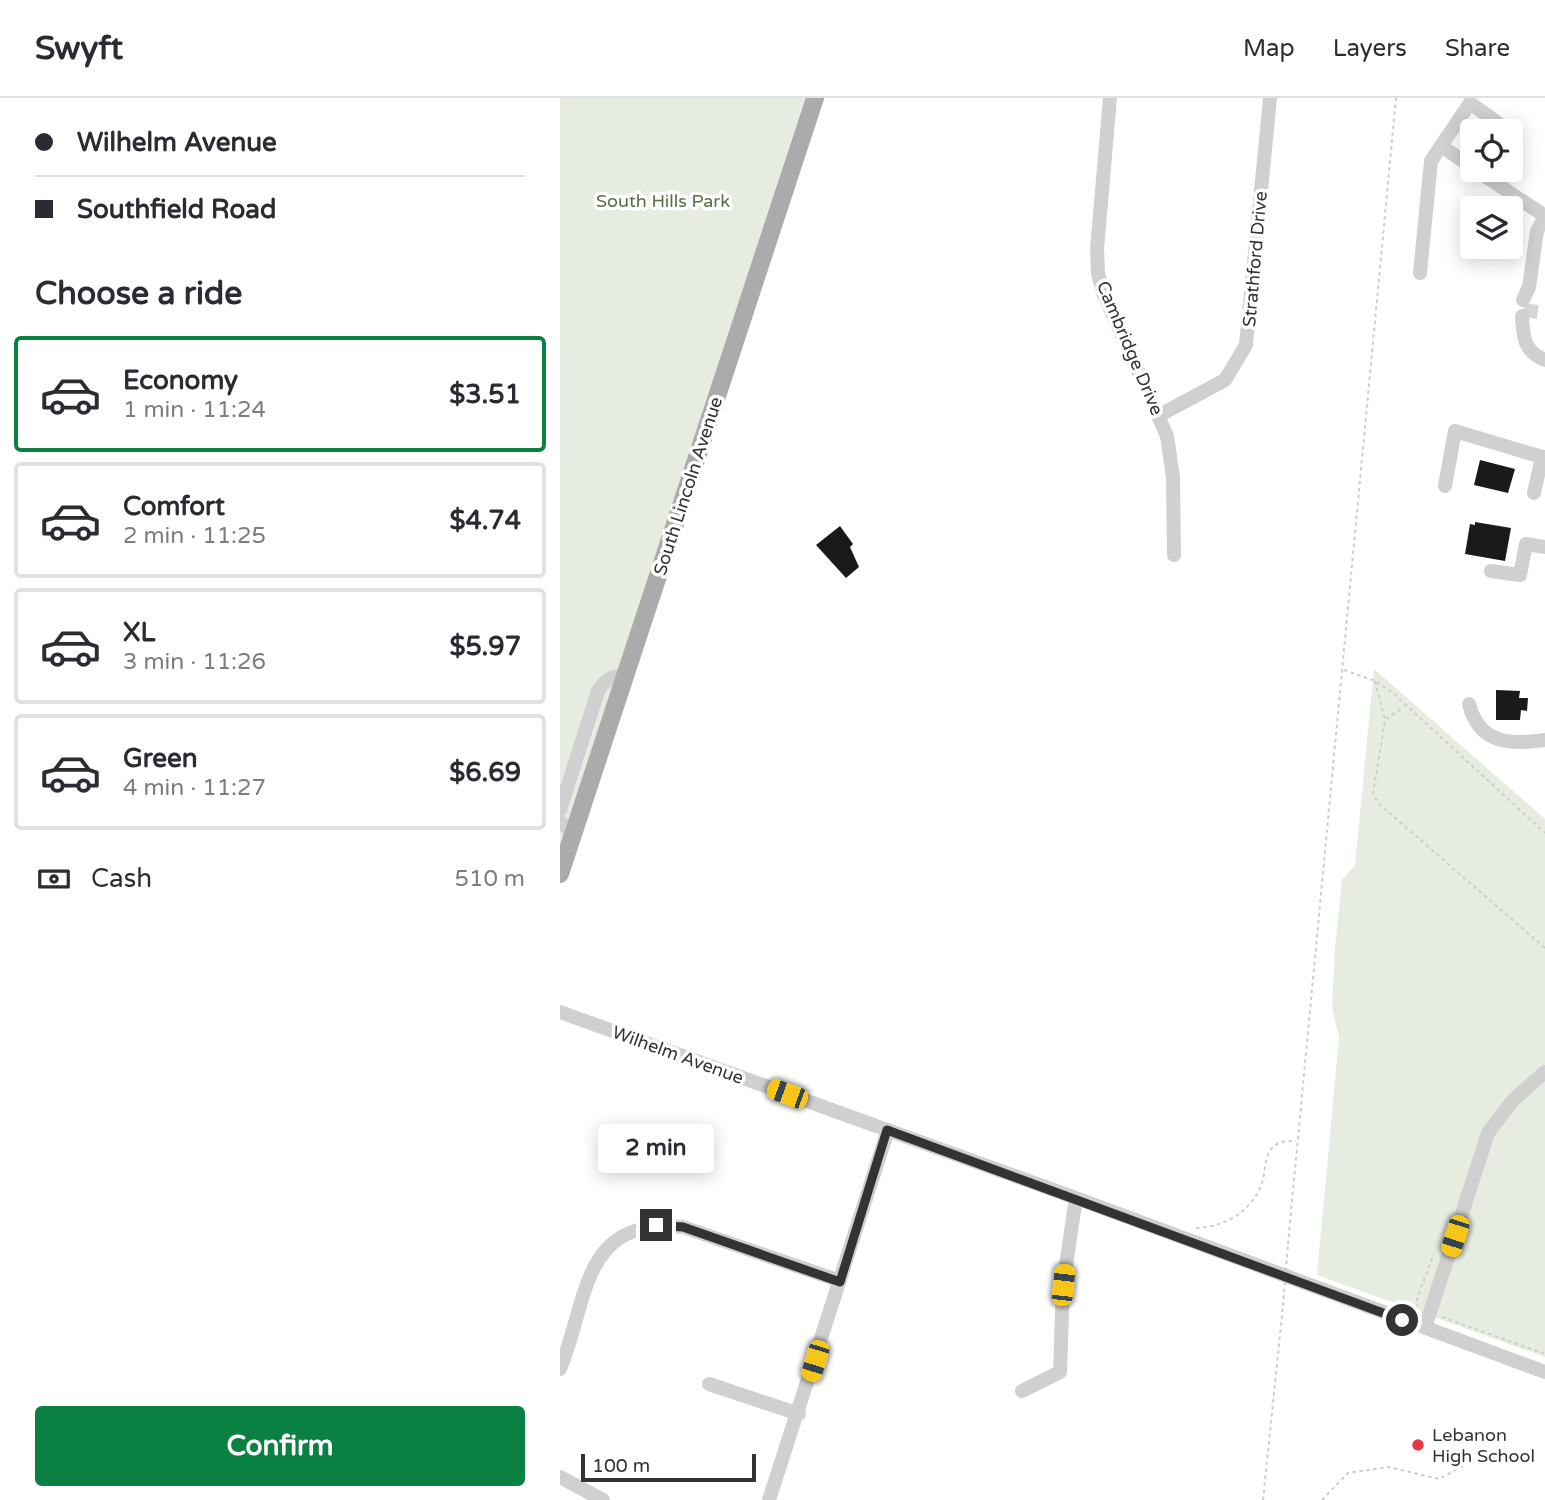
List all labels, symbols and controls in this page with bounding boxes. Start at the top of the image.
text: Swyft [35,29,123,68]
text: Map [1243,34,1295,63]
text: Layers [1333,34,1407,63]
text: Share [1445,34,1510,63]
map controls [1460,119,1523,259]
button: locate [1460,119,1523,182]
text: Wilhelm Avenue [77,127,277,158]
park label: South Hills Park [596,190,730,212]
street label: Strathford Drive [1238,190,1272,328]
text: Southfield Road [77,194,276,225]
button: layers [1460,196,1523,259]
text: Choose a ride [35,275,242,313]
street label: Cambridge Drive [1092,278,1168,418]
icon: car [39,363,102,426]
text: Economy [123,365,238,396]
text: $3.51 [449,379,521,410]
street label: South Lincoln Avenue [649,394,727,578]
text: 1 min · 11:24 [123,396,266,424]
icon: car [39,489,102,552]
text: Comfort [123,491,225,522]
text: $4.74 [449,505,521,536]
text: 2 min · 11:25 [123,522,266,550]
icon: car [39,615,102,678]
text: XL [123,617,155,648]
text: $5.97 [449,631,521,662]
text: 3 min · 11:26 [123,648,266,676]
icon: car [39,741,102,804]
text: Green [123,743,198,774]
text: $6.69 [449,757,521,788]
text: 4 min · 11:27 [123,774,266,802]
icon: cash [35,860,73,898]
text: Cash [91,863,152,894]
text: 510 m [455,865,525,893]
street label: Wilhelm Avenue [609,1021,747,1089]
car [764,1077,811,1111]
callout: 2 min [598,1124,714,1172]
text: 2 min [625,1134,687,1162]
route end [640,1209,672,1241]
car [1439,1213,1472,1259]
car [1051,1263,1076,1307]
route start [1386,1304,1418,1336]
car [799,1338,832,1384]
button: Confirm [35,1406,525,1486]
place label: Lebanon High School [1432,1424,1535,1467]
marker: Lebanon High School [1410,1437,1426,1453]
scale bar [581,1451,756,1483]
text: 100 m [592,1455,650,1477]

